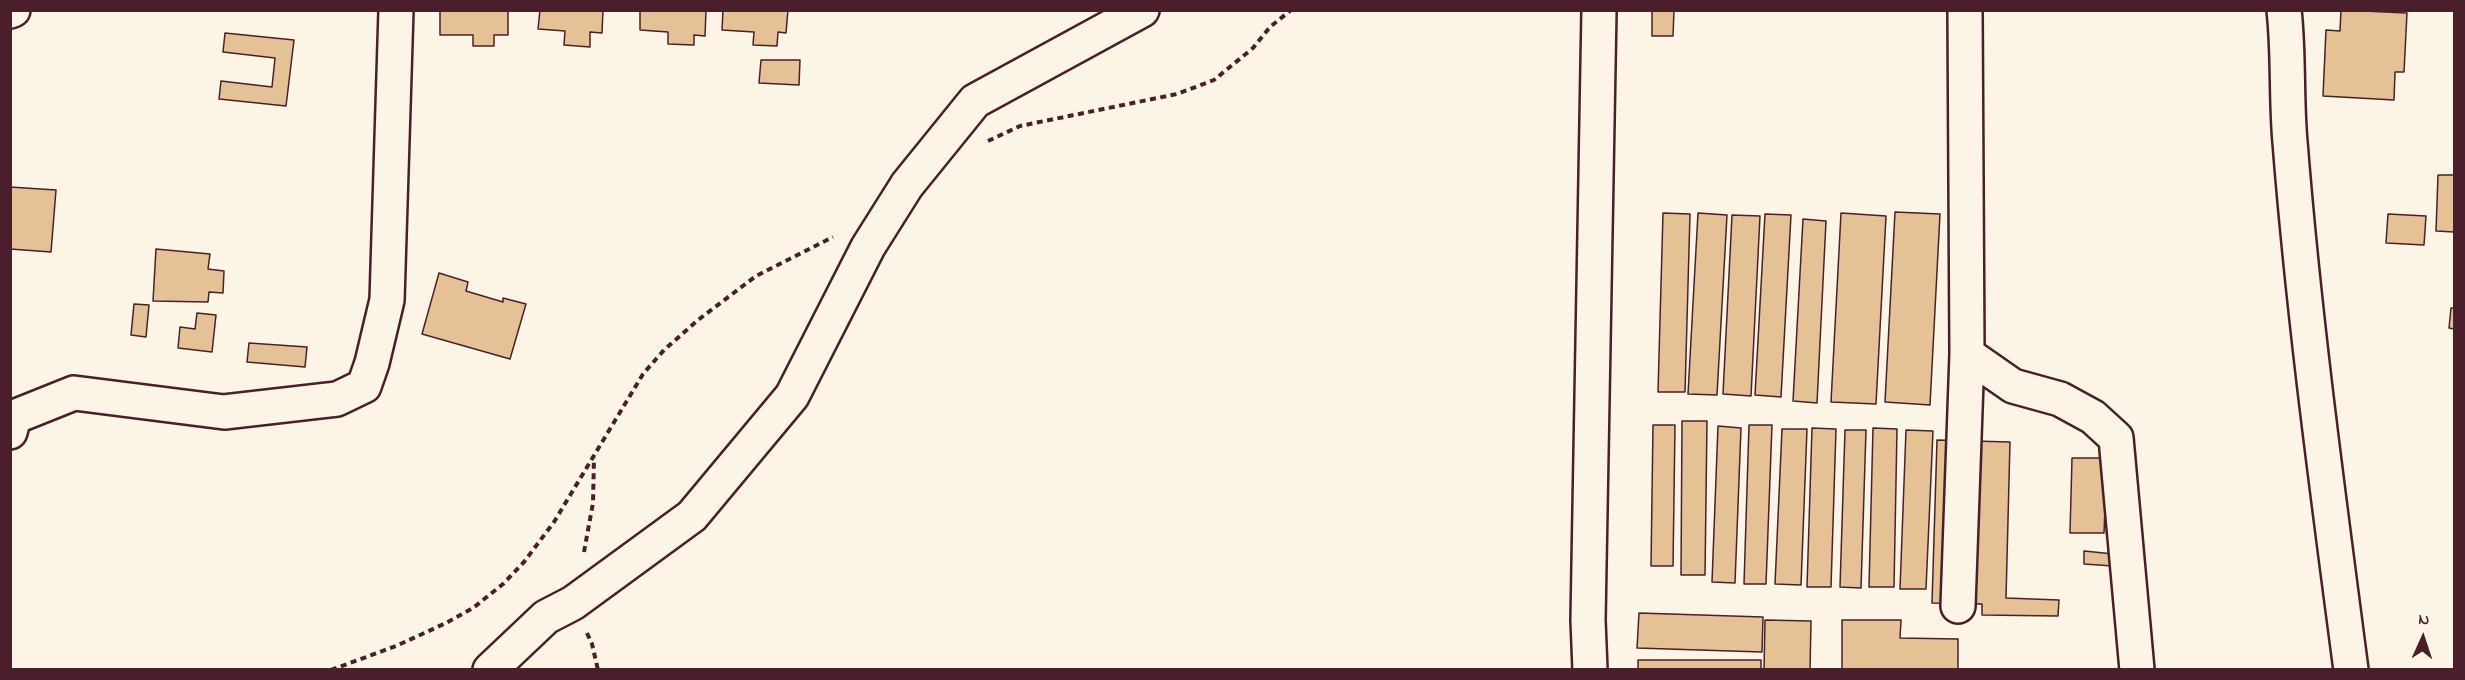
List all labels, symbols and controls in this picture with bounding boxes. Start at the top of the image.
north arrow [2393,608,2453,668]
text: N [2418,608,2430,632]

